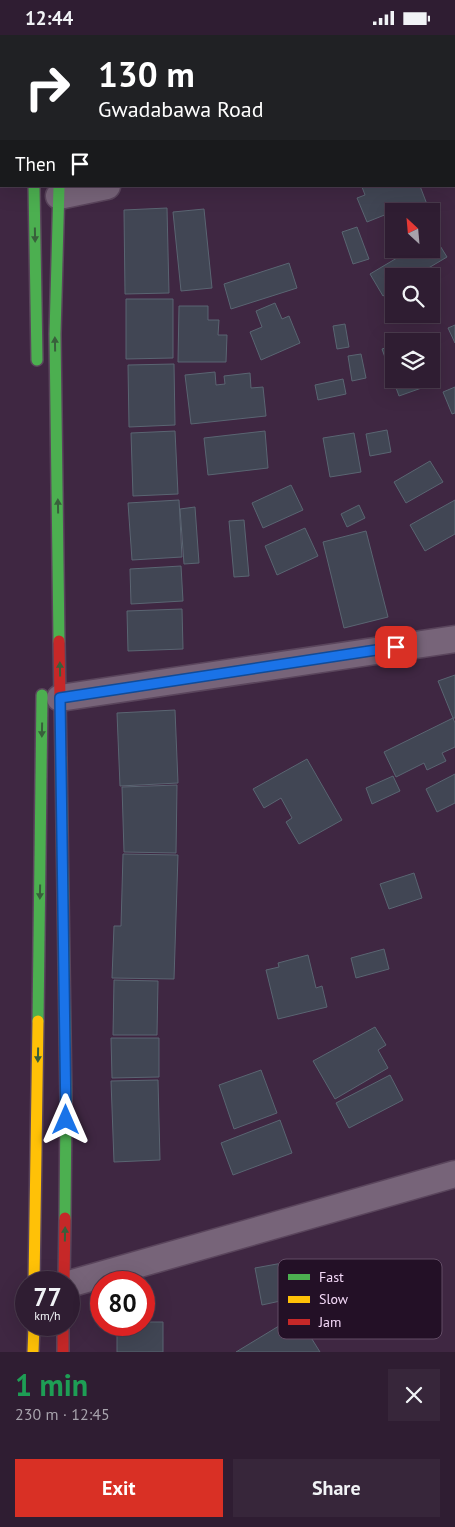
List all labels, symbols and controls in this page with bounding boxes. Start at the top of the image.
text: 12:44 [25,6,73,30]
text: 130 m [98,51,195,97]
icon: right [15,55,80,120]
text: Gwadabawa Road [98,95,264,123]
icon: arrive [66,150,94,178]
text: Then [15,152,56,176]
north arrow [385,203,440,257]
map controls [385,203,440,388]
one-way arrow [31,227,39,243]
button: search [385,268,440,323]
button: layers [385,333,440,388]
one-way arrow [51,336,59,352]
one-way arrow [54,498,62,514]
pin [375,626,417,668]
icon: arrive [382,633,410,661]
one-way arrow [56,661,64,677]
one-way arrow [38,722,46,738]
one-way arrow [36,885,44,901]
one-way arrow [34,1047,42,1063]
position arrow [39,1093,91,1145]
one-way arrow [61,1226,69,1242]
legend [278,1259,442,1339]
text: Fast [319,1268,344,1286]
speed limit sign: 80 [90,1271,155,1336]
text: 77 [33,1281,62,1313]
text: Slow [319,1290,349,1308]
text: km/h [34,1308,61,1323]
text: Jam [318,1313,341,1331]
text: 1 min [15,1365,88,1404]
button: close [388,1369,440,1421]
text: 230 m · 12:45 [15,1404,110,1424]
button: Exit [15,1459,223,1517]
button: Share [233,1459,440,1517]

